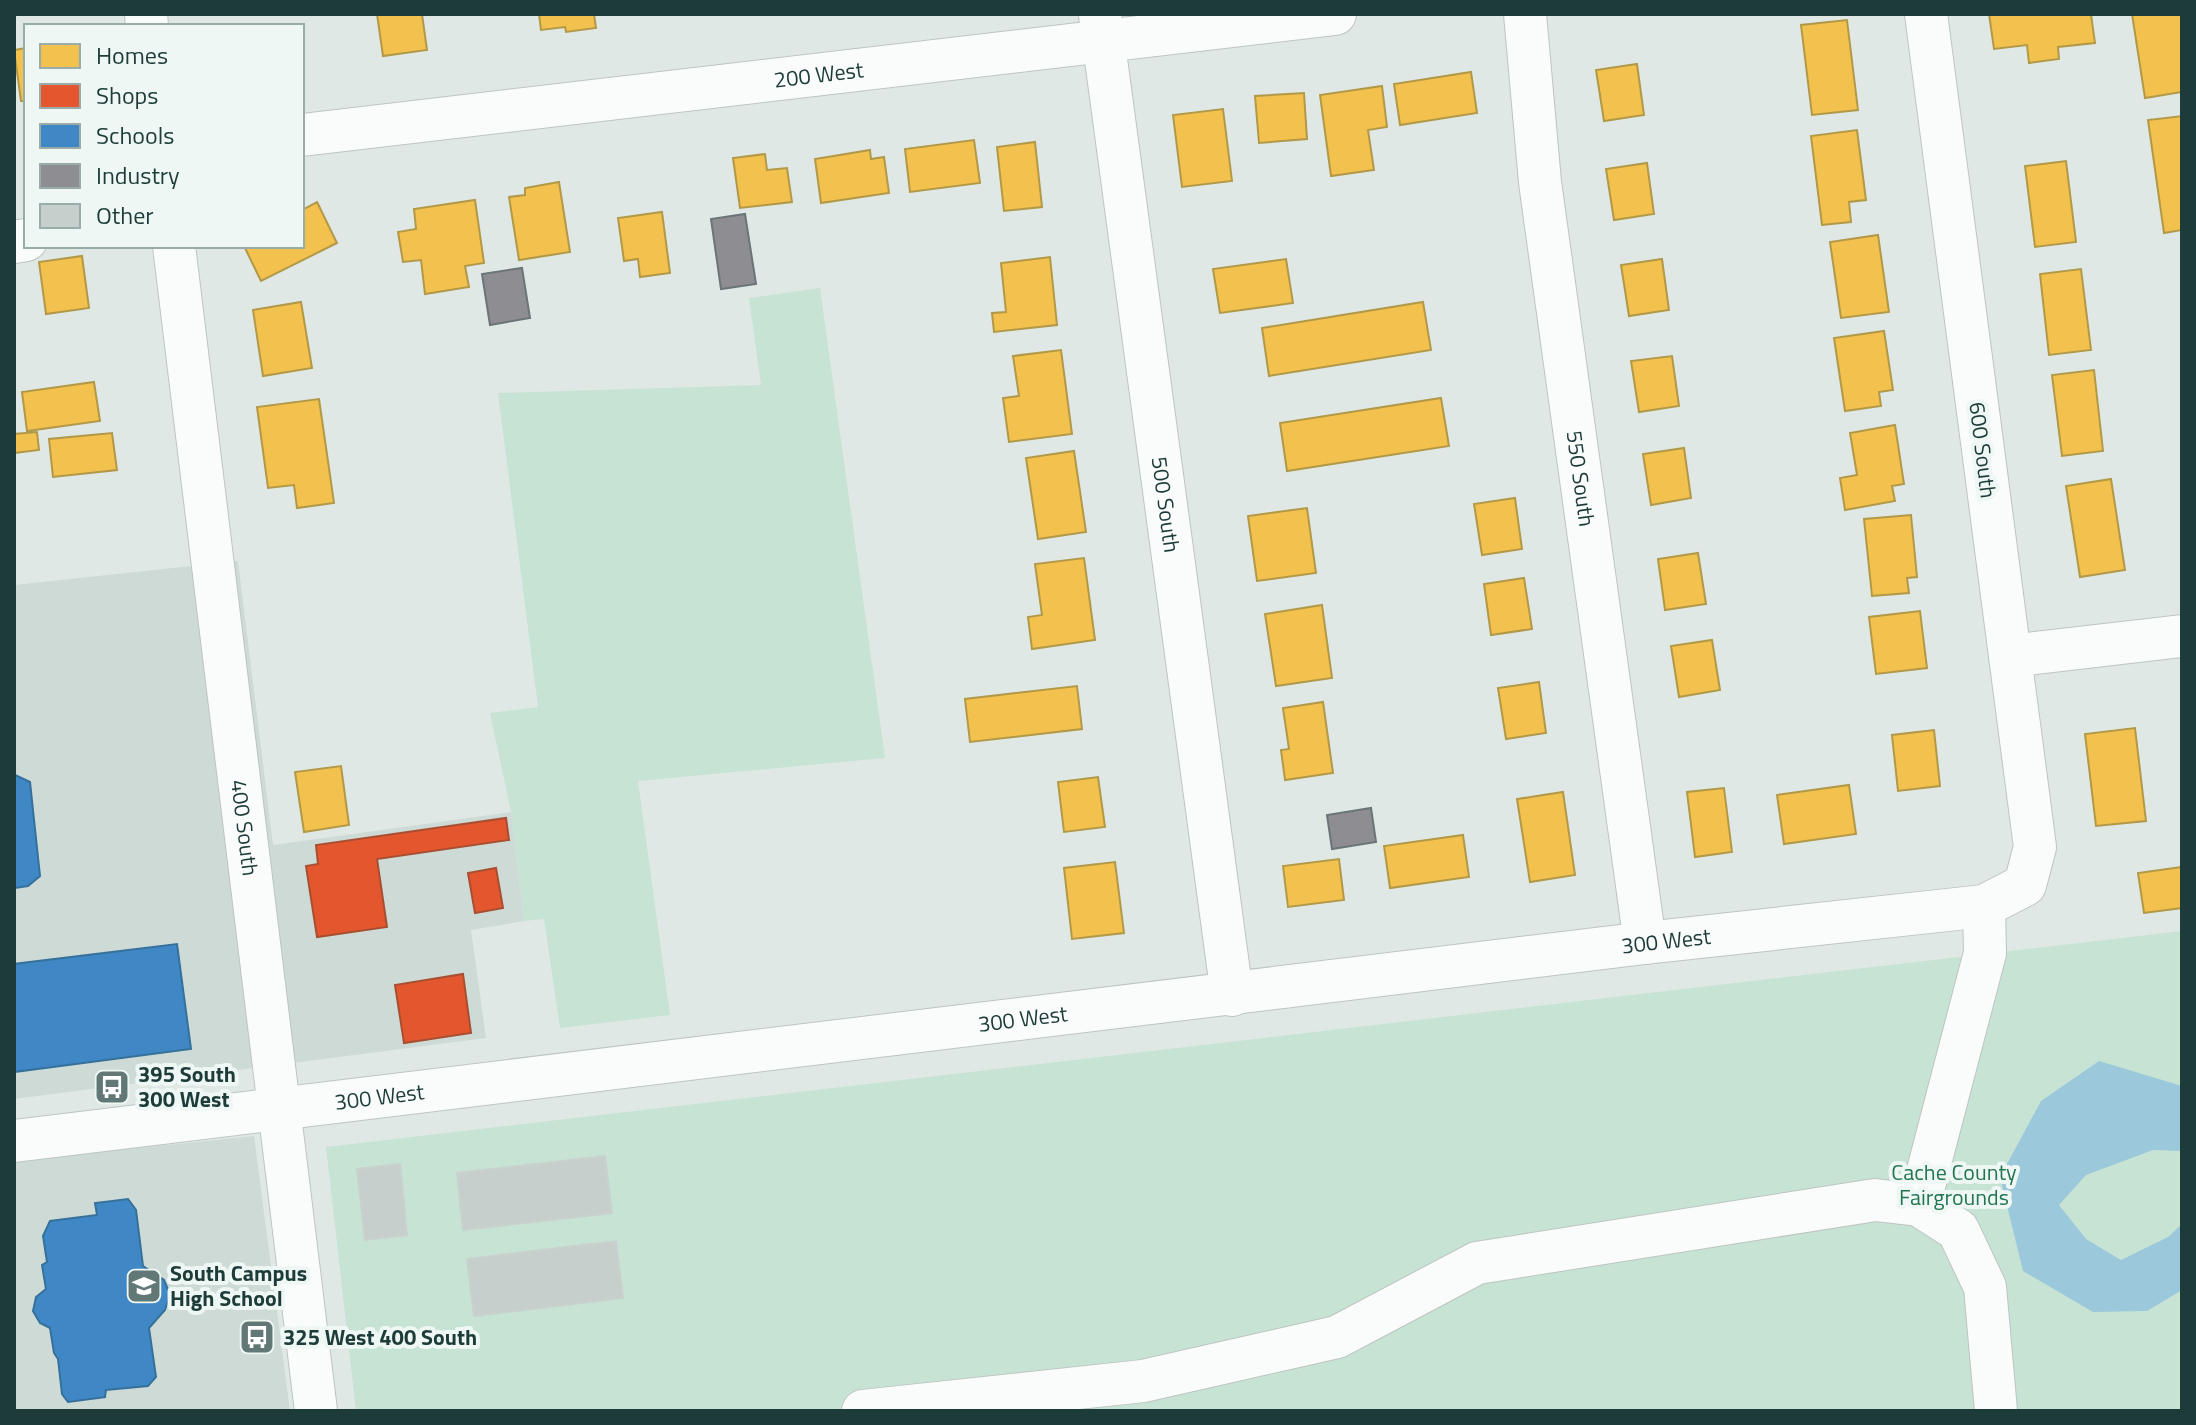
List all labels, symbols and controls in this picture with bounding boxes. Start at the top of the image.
legend [24,24,304,248]
text: Homes [96,37,168,73]
street label: 200 West [772,52,865,97]
text: Shops [96,77,158,113]
text: Schools [96,117,174,153]
text: Industry [96,157,180,193]
text: Other [96,197,154,233]
street label: 600 South [1960,400,2006,500]
street label: 550 South [1557,428,1604,529]
street label: 500 South [1143,454,1189,555]
street label: 400 South [222,778,268,878]
street label: 300 West [1619,919,1713,963]
street label: 300 West [976,996,1070,1041]
place label: 395 South 300 West [138,1057,236,1116]
bus stop icon: 395 South 300 West [93,1068,131,1106]
street label: 300 West [333,1074,426,1119]
park label: Cache County Fairgrounds [1891,1155,2017,1214]
place label: South Campus High School [170,1256,307,1315]
school or university icon: South Campus High School [125,1267,163,1305]
bus stop icon: 325 West 400 South [238,1318,276,1356]
place label: 325 West 400 South [283,1320,477,1354]

